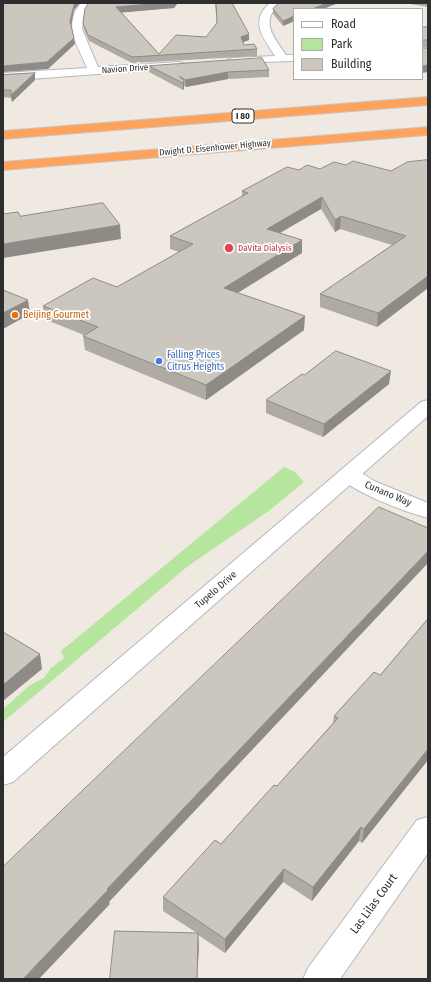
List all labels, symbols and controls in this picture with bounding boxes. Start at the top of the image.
legend [293,8,423,80]
text: Road [331,17,356,31]
text: Park [331,37,352,51]
text: Building [331,57,371,71]
street label: Navion Drive [101,62,149,76]
road number: I 80 [232,109,254,123]
street label: Dwight D. Eisenhower Highway [159,138,271,158]
marker: DaVita Dialysis [223,242,235,254]
place label: DaVita Dialysis [238,243,292,253]
place label: Beijing Gourmet [23,309,89,321]
marker: Beijing Gourmet [10,310,20,320]
place label: Falling Prices Citrus Heights [167,349,224,372]
marker: Falling Prices Citrus Heights [154,356,164,366]
street label: Cunano Way [363,479,413,509]
street label: Tupelo Drive [193,569,239,611]
street label: Las Lilas Court [347,871,401,937]

